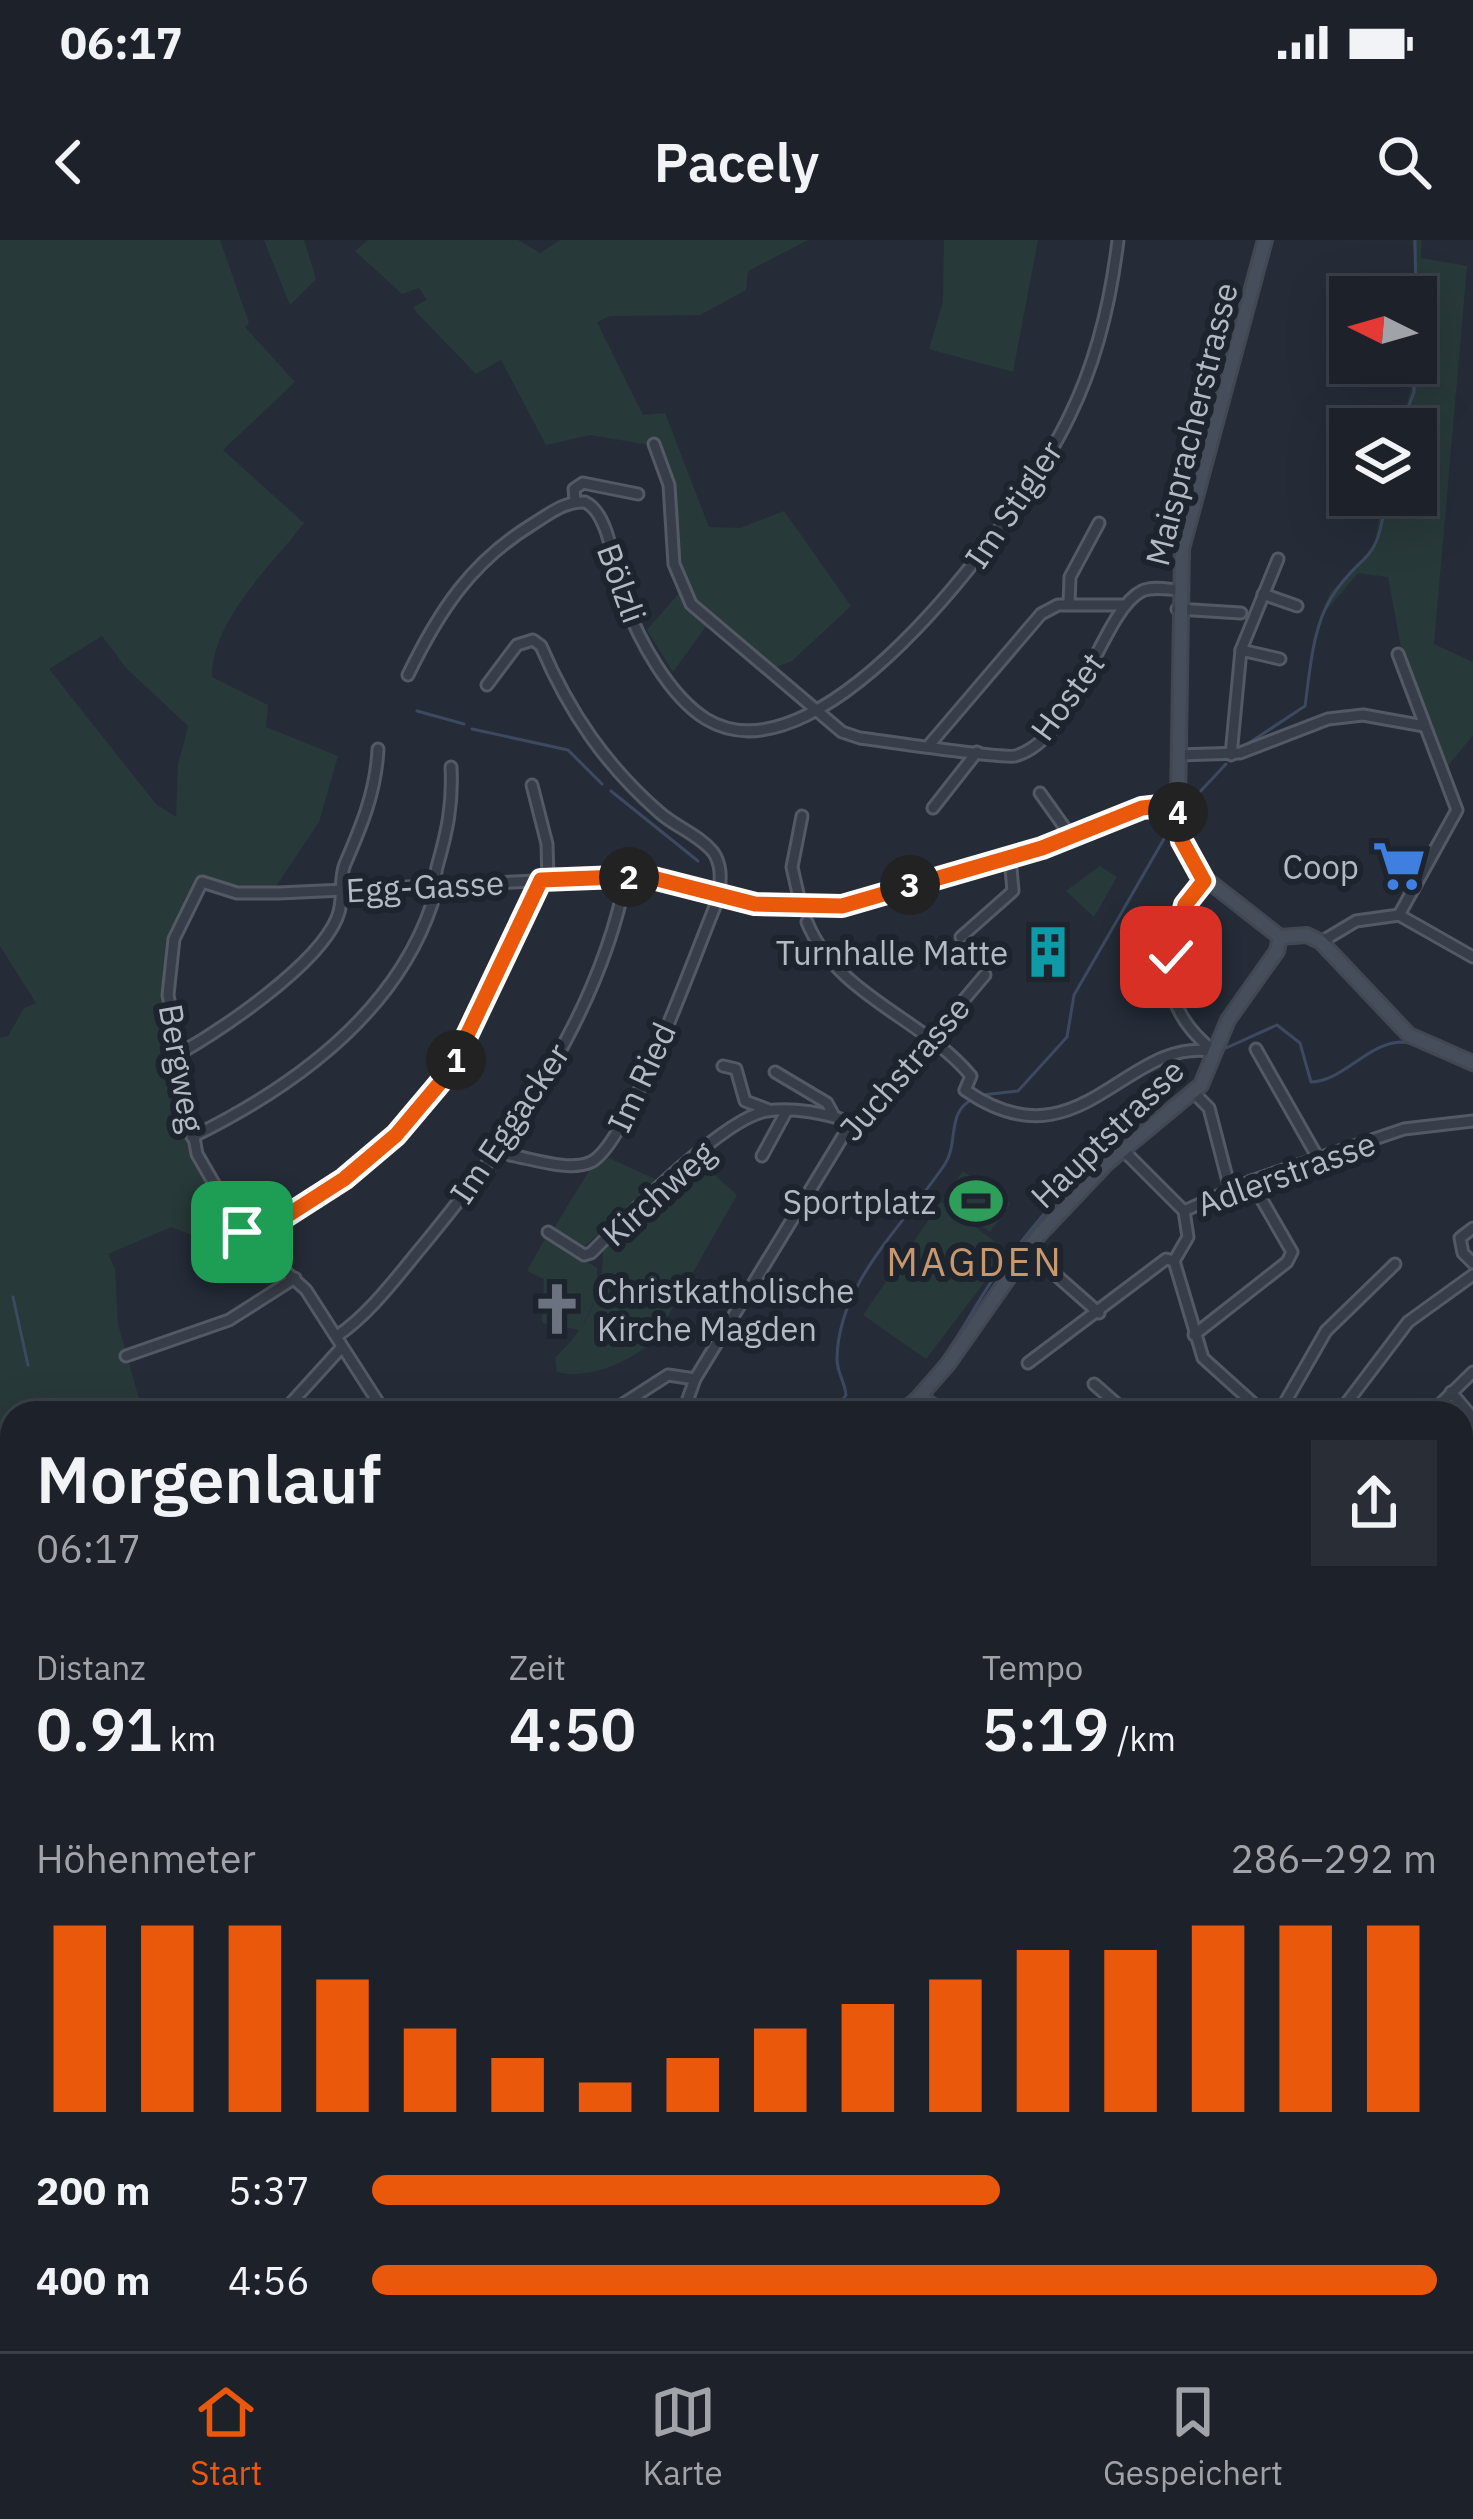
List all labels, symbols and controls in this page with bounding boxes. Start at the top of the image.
text: 06:17 [60,13,183,71]
text: Pacely [654,127,819,197]
icon: back [36,129,102,195]
icon: search [1371,129,1437,195]
north arrow [1329,276,1437,384]
map controls [1329,276,1437,516]
street label: Maispracherstrasse [1135,278,1247,570]
button: layers [1329,408,1437,516]
street label: Im Stigler [955,432,1071,576]
street label: Bölzli [588,537,656,629]
street label: Hostet [1021,643,1113,749]
pin: 4 [1148,782,1208,842]
text: 4 [1168,790,1188,833]
supermarket icon: Coop [1370,837,1428,895]
place label: Coop [1282,845,1359,888]
pin: 2 [599,847,659,907]
text: 2 [619,855,639,898]
pin: 3 [880,855,940,915]
street label: Egg-Gasse [345,860,505,912]
text: 3 [900,863,920,906]
pin [1120,906,1222,1008]
building icon: Turnhalle Matte [1019,923,1077,981]
icon: check [1138,924,1204,990]
place label: Turnhalle Matte [776,931,1008,974]
street label: Juchstrasse [829,987,979,1149]
street label: Bergweg [150,1001,214,1136]
street label: Im Ried [597,1015,685,1139]
pin: 1 [426,1030,486,1090]
street label: Im Eggacker [439,1034,579,1212]
text: 1 [446,1038,466,1081]
street label: Hauptstrasse [1021,1049,1193,1217]
street label: Adlerstrasse [1191,1121,1381,1225]
street label: Kirchweg [593,1131,724,1255]
sports icon: Sportplatz [947,1172,1005,1230]
place label: Sportplatz [783,1180,936,1223]
pin [191,1181,293,1283]
icon: arrive [209,1199,275,1265]
district label: MAGDEN [886,1236,1064,1287]
place label: Christkatholische Kirche Magden [597,1269,854,1350]
church icon: Christkatholische Kirche Magden [528,1280,586,1338]
text: Morgenlauf [36,1435,381,1521]
button: share [1311,1440,1437,1566]
text: 06:17 [36,1523,141,1574]
text: Distanz [36,1646,146,1689]
text: Zeit [509,1646,566,1689]
text: Tempo [982,1646,1083,1689]
text: 0.91 [36,1689,162,1768]
text: 4:50 [509,1689,636,1768]
text: 5:19 [982,1689,1109,1768]
text: km [162,1717,216,1760]
text: /km [1109,1717,1176,1760]
text: Höhenmeter [36,1833,256,1884]
text: 286–292 m [1230,1833,1437,1884]
text: 200 m [36,2165,150,2216]
text: 5:37 [228,2165,310,2216]
text: 400 m [36,2255,150,2306]
text: 4:56 [228,2255,310,2306]
tab: Start [190,2379,262,2494]
tab: Karte [643,2379,723,2494]
tab: Gespeichert [1103,2379,1283,2494]

